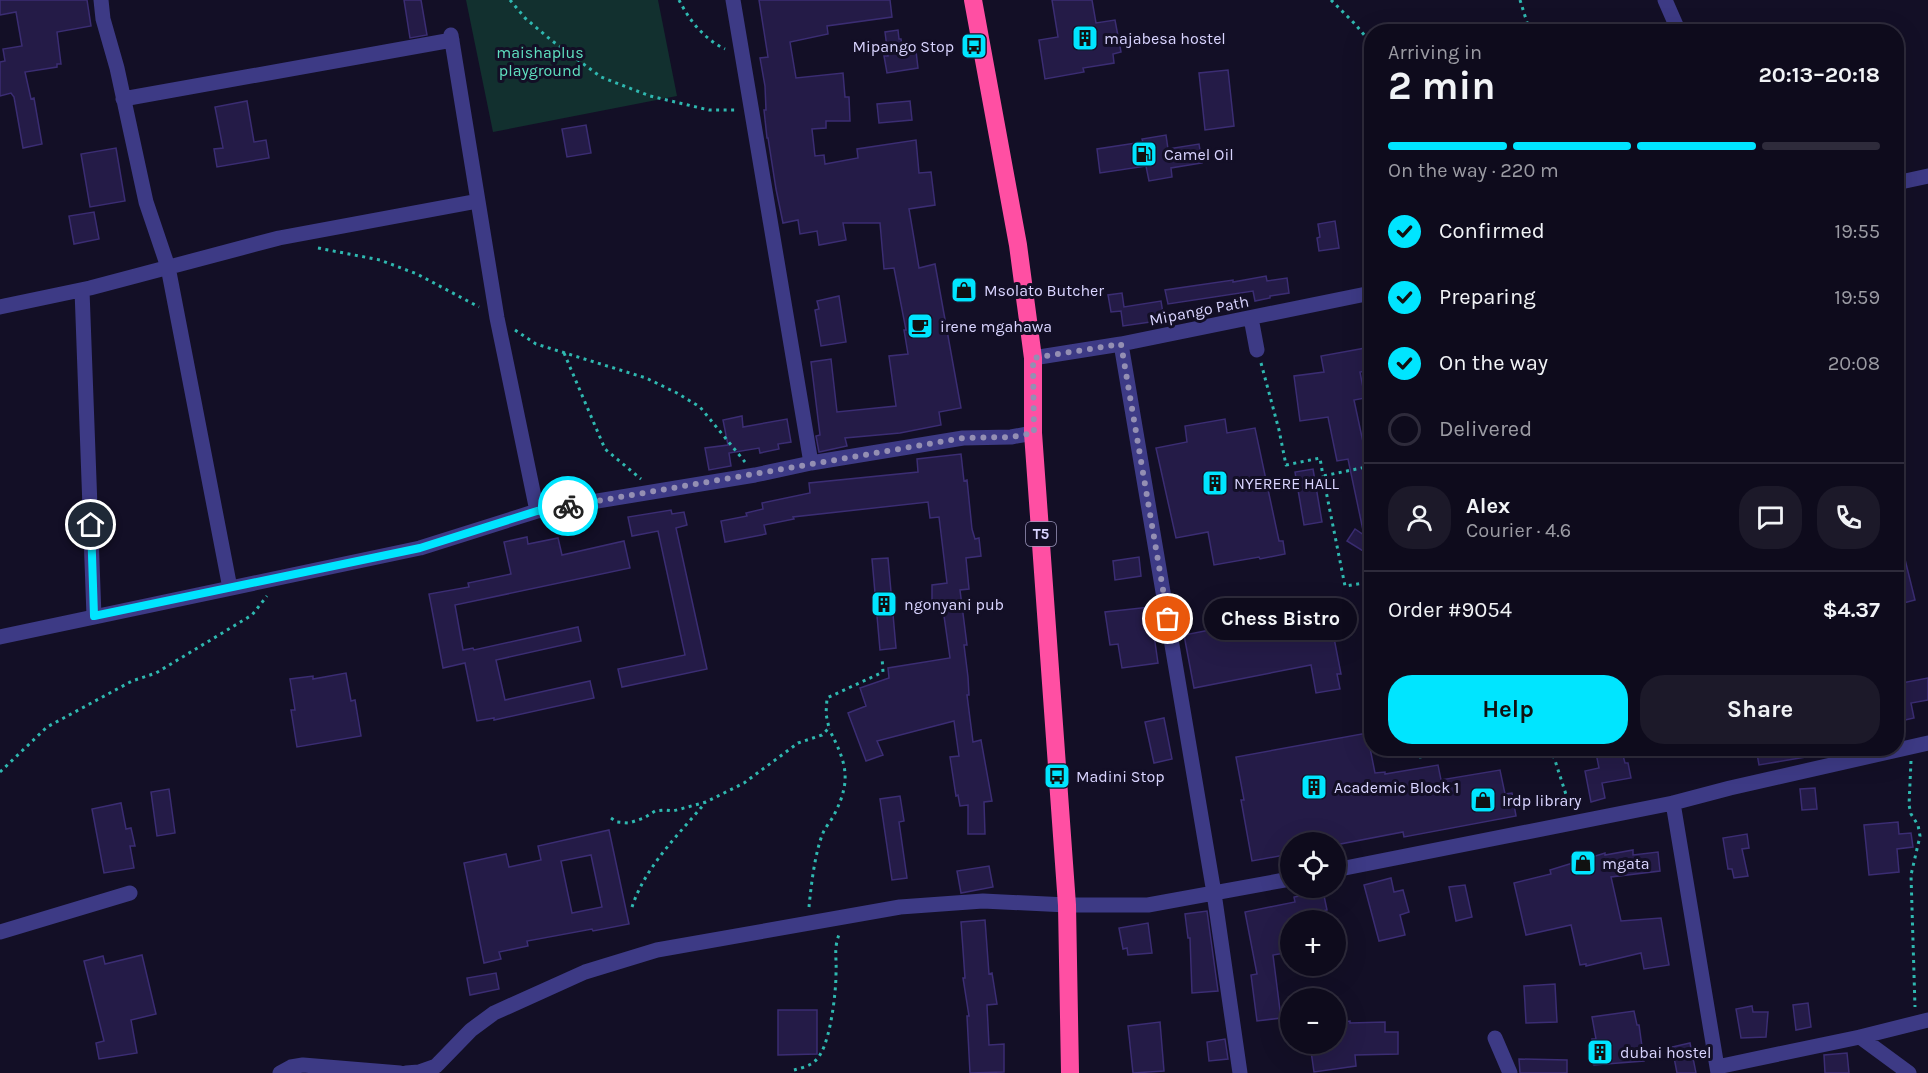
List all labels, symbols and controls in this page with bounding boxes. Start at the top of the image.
building icon: majabesa hostel [1070,23,1100,53]
place label: majabesa hostel [1104,29,1226,48]
bus stop icon: Mipango Stop [959,31,989,61]
place label: Mipango Stop [853,37,954,56]
text: Arriving in [1388,41,1482,64]
park label: maishaplus playground [496,43,584,80]
text: 20:13–20:18 [1759,62,1880,88]
text: 2 min [1388,63,1496,109]
fuel station icon: Camel Oil [1129,139,1159,169]
place label: Camel Oil [1164,145,1234,164]
text: On the way · 220 m [1388,159,1559,182]
icon: check [1388,215,1421,248]
text: Confirmed [1439,218,1545,244]
text: 19:55 [1835,220,1880,243]
shop icon: Msolato Butcher [949,275,979,305]
place label: Msolato Butcher [984,281,1104,300]
icon: check [1388,281,1421,314]
text: Preparing [1439,284,1536,310]
text: 19:59 [1834,286,1880,309]
street label: Mipango Path [1148,292,1251,329]
cafe icon: irene mgahawa [905,311,935,341]
place label: irene mgahawa [940,317,1052,336]
icon: check [1388,347,1421,380]
text: On the way [1439,350,1548,376]
text: 20:08 [1828,352,1880,375]
text: Delivered [1439,416,1532,442]
building icon: NYERERE HALL [1200,468,1230,498]
place label: NYERERE HALL [1234,474,1339,493]
courier [538,476,598,536]
button: person [1388,486,1451,549]
button: chat [1739,486,1802,549]
button: phone [1817,486,1880,549]
icon: bike [552,490,585,523]
text: Alex [1466,493,1510,519]
pin [65,499,116,550]
icon: home [74,508,107,541]
text: Courier · 4.6 [1466,519,1571,542]
road number: T5 [1026,522,1056,546]
building icon: ngonyani pub [869,589,899,619]
pin [1142,593,1193,644]
place label: ngonyani pub [904,595,1004,614]
text: Order #9054 [1388,597,1512,623]
text: $4.37 [1822,597,1880,623]
callout: Chess Bistro [1204,598,1357,640]
icon: bag [1151,602,1184,635]
text: Chess Bistro [1221,607,1340,630]
button: Help [1388,675,1628,744]
button: Share [1640,675,1880,744]
bus stop icon: Madini Stop [1042,761,1072,791]
place label: Madini Stop [1076,767,1165,786]
building icon: Academic Block 1 [1299,772,1329,802]
place label: Academic Block 1 [1334,778,1459,797]
shop icon: Irdp library [1468,785,1498,815]
place label: Irdp library [1502,791,1582,810]
map controls [1280,832,1346,1054]
button: locate [1280,832,1346,898]
shop icon: mgata [1568,848,1598,878]
place label: mgata [1602,854,1650,873]
button: + [1280,910,1346,976]
button: − [1280,988,1346,1054]
building icon: dubai hostel [1585,1037,1615,1067]
place label: dubai hostel [1620,1043,1712,1062]

